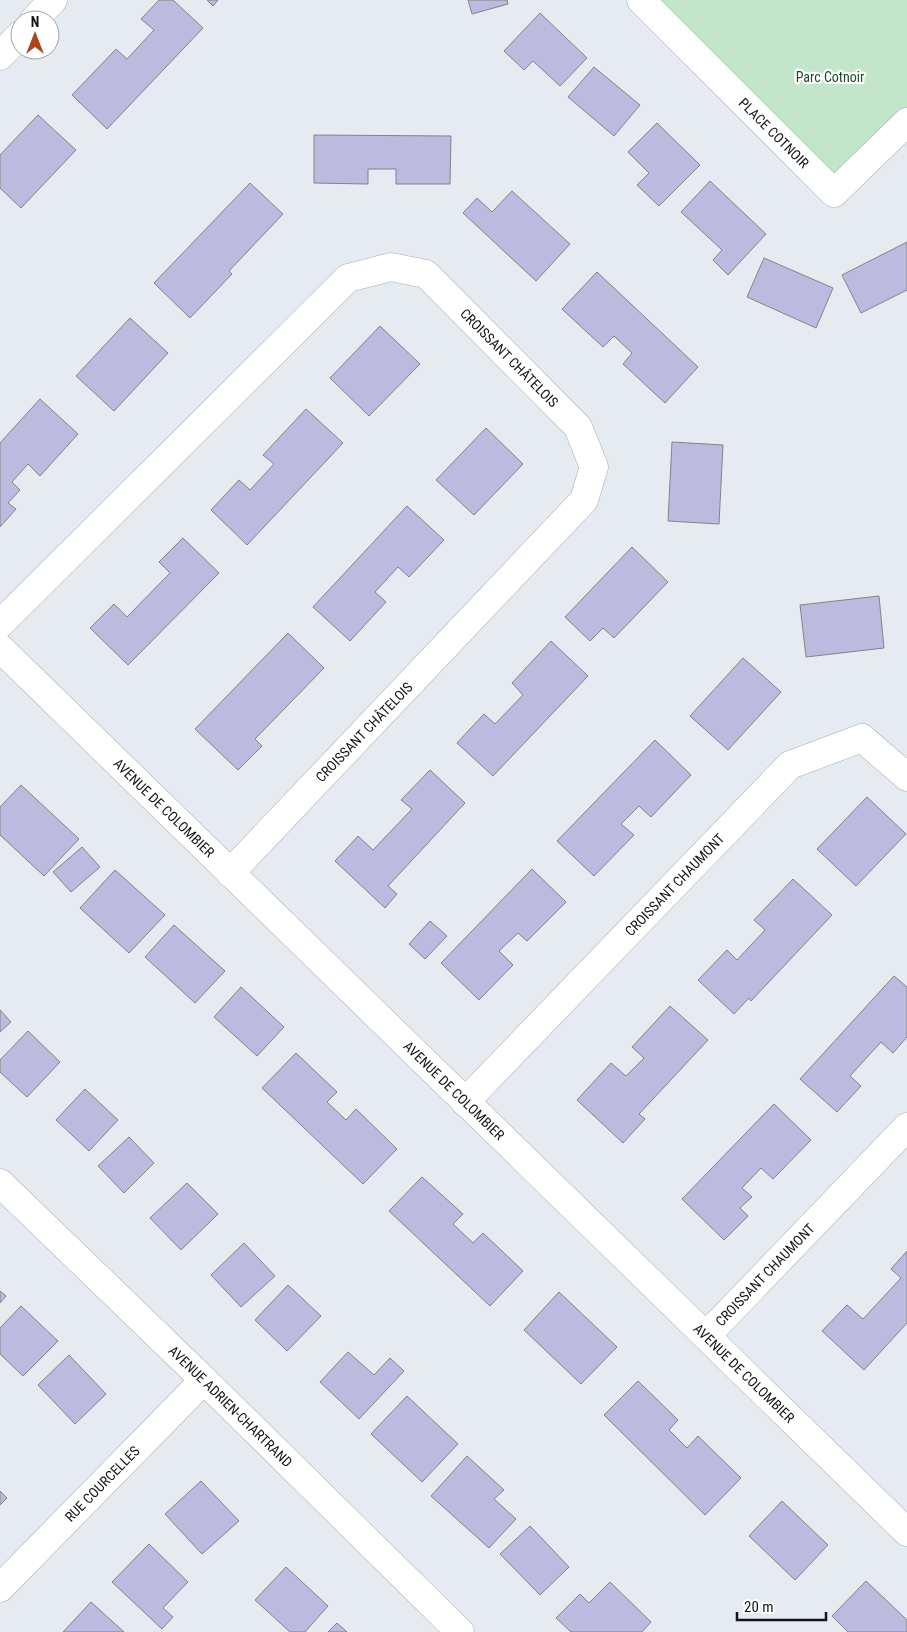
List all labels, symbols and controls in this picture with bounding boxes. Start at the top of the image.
north arrow [10,10,60,60]
text: N [31,14,39,30]
park label: Parc Cotnoir [796,69,864,85]
street label: PLACE COTNOIR [736,95,813,172]
street label: CROISSANT CHÂTELOIS [457,305,562,410]
street label: CROISSANT CHÂTELOIS [312,678,416,785]
street label: AVENUE DE COLOMBIER [110,755,218,861]
street label: CROISSANT CHAUMONT [622,830,728,939]
street label: AVENUE DE COLOMBIER [400,1038,508,1144]
street label: CROISSANT CHAUMONT [712,1220,818,1329]
street label: AVENUE DE COLOMBIER [690,1321,798,1426]
street label: AVENUE ADRIEN-CHARTRAND [165,1342,296,1470]
street label: RUE COURCELLES [62,1443,143,1525]
scale bar [737,1590,826,1622]
text: 20 m [744,1598,774,1616]

